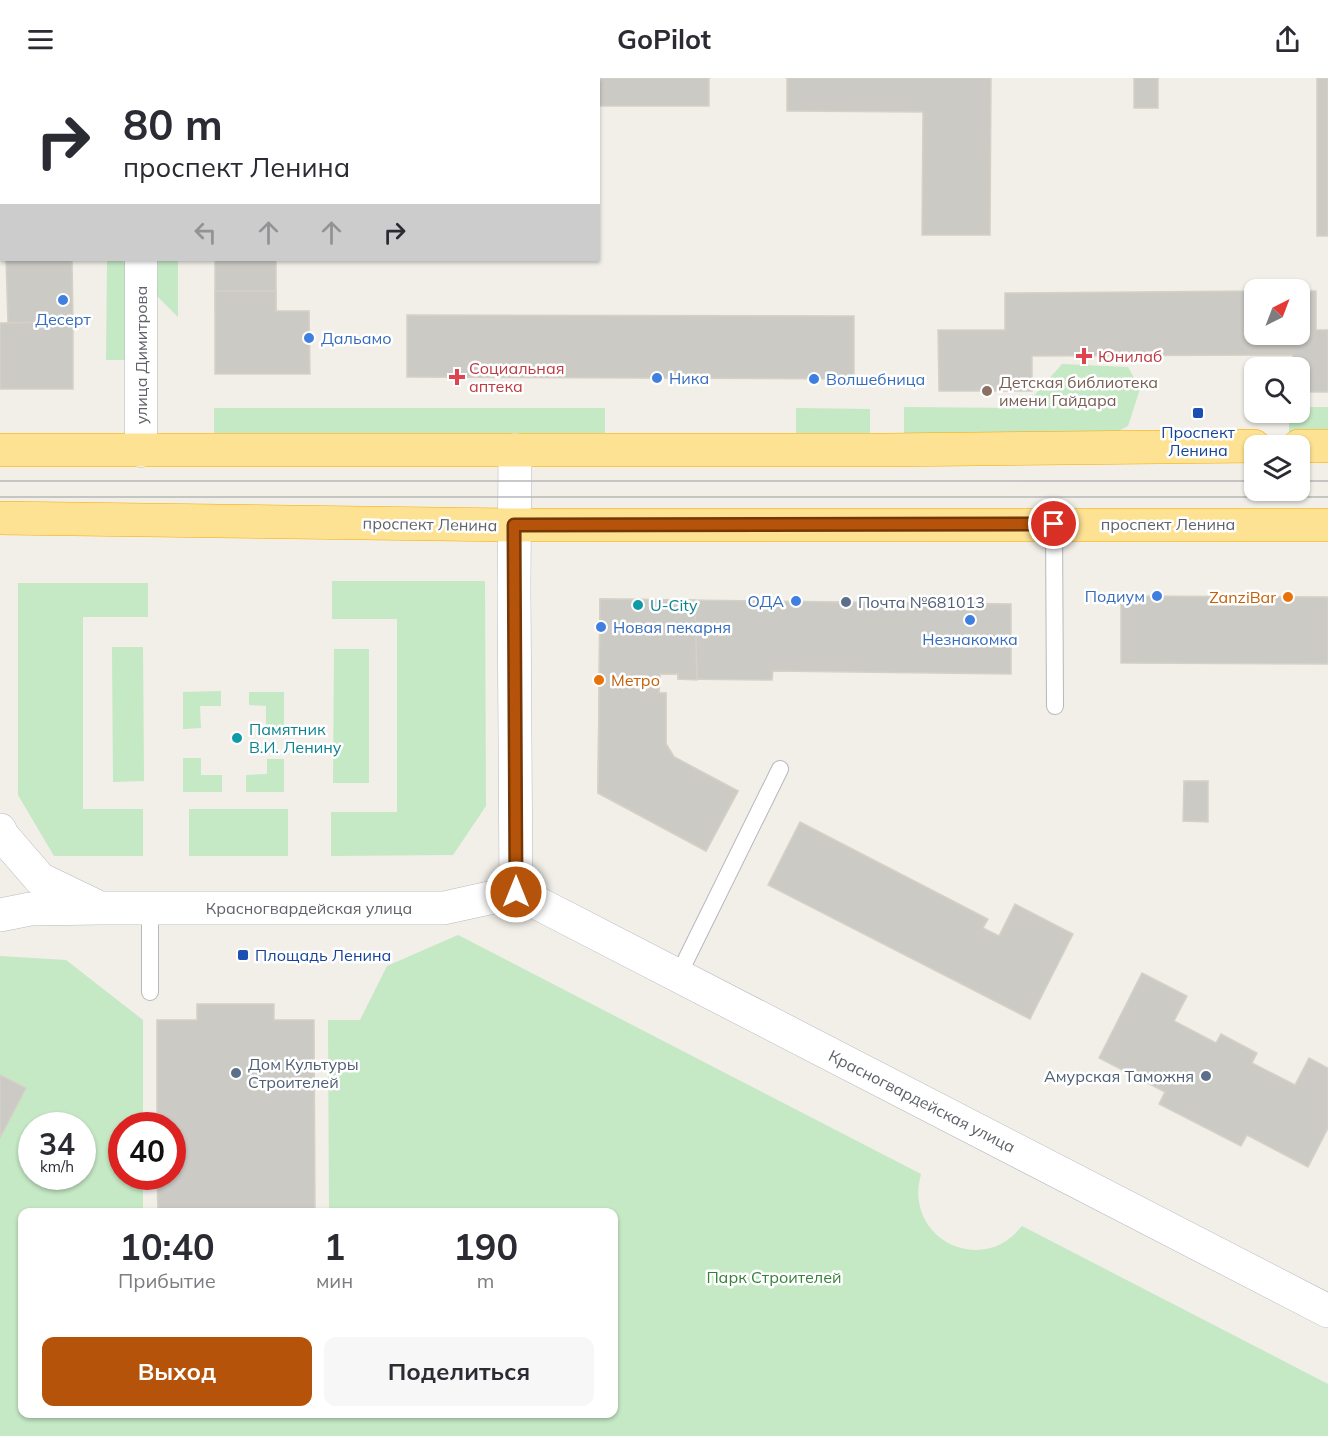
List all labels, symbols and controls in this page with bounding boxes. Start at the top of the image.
text: GoPilot [617,22,711,56]
icon: menu [24,23,57,56]
icon: share [1271,23,1304,56]
text: 80 m [123,98,223,151]
icon: right [24,102,102,180]
text: проспект Ленина [123,150,350,184]
icon: left [189,216,222,249]
icon: ahead [252,216,285,249]
icon: ahead [315,216,348,249]
icon: right [378,216,411,249]
north arrow [1244,279,1310,345]
map controls [1244,279,1310,501]
street label: улица Димитрова [131,286,151,424]
marker: Десерт [56,293,70,307]
place label: Десерт [35,309,92,329]
place label: Дальамо [321,328,392,348]
marker: Дальамо [302,331,316,345]
place label: Юнилаб [1098,346,1162,366]
marker: Юнилаб [1075,347,1093,365]
button: search [1244,357,1310,423]
place label: Социальная аптека [469,358,564,396]
place label: Ника [669,368,709,388]
place label: Волшебница [826,369,925,389]
marker: Социальная аптека [450,370,464,384]
marker: Ника [650,371,664,385]
marker: Волшебница [807,372,821,386]
place label: Детская библиотека имени Гайдара [999,372,1158,410]
marker: Детская библиотека имени Гайдара [980,384,994,398]
marker: Проспект Ленина [1191,406,1205,420]
place label: Проспект Ленина [1161,422,1236,460]
button: layers [1244,435,1310,501]
pin [1028,498,1079,549]
icon: arrive [1037,507,1070,540]
street label: проспект Ленина [363,513,497,535]
street label: проспект Ленина [1101,514,1235,534]
place label: Подиум [1085,586,1145,606]
place label: ZanziBar [1209,587,1276,607]
marker: Подиум [1150,589,1164,603]
marker: ZanziBar [1281,590,1295,604]
place label: ОДА [747,591,784,611]
place label: Почта №681013 [858,592,985,612]
marker: ОДА [789,594,803,608]
place label: U-City [650,595,698,615]
marker: Почта №681013 [839,595,853,609]
marker: U-City [631,598,645,612]
marker: Незнакомка [963,613,977,627]
place label: Новая пекарня [613,617,731,637]
marker: Новая пекарня [594,620,608,634]
place label: Незнакомка [922,629,1018,649]
place label: Метро [611,670,660,690]
marker: Метро [592,673,606,687]
place label: Памятник В.И. Ленину [249,719,342,757]
marker: Памятник В.И. Ленину [230,731,244,745]
position arrow [484,860,548,924]
street label: Красногвардейская улица [206,898,412,918]
place label: Площадь Ленина [255,945,391,965]
marker: Площадь Ленина [236,948,250,962]
street label: Красногвардейская улица [825,1045,1019,1157]
place label: Дом Культуры Строителей [248,1054,359,1092]
marker: Дом Культуры Строителей [229,1066,243,1080]
place label: Амурская Таможня [1044,1066,1194,1086]
marker: Амурская Таможня [1199,1069,1213,1083]
speed limit sign: 40 [108,1112,186,1190]
text: 34 [39,1125,75,1163]
text: km/h [40,1157,74,1176]
text: 10:40 [119,1224,215,1269]
text: 1 [324,1224,345,1269]
text: 190 [453,1224,518,1269]
park label: Парк Строителей [706,1267,842,1287]
text: Прибытие [118,1268,216,1293]
text: мин [316,1268,353,1293]
text: m [477,1268,494,1293]
button: Выход [42,1337,312,1406]
button: Поделиться [324,1337,594,1406]

